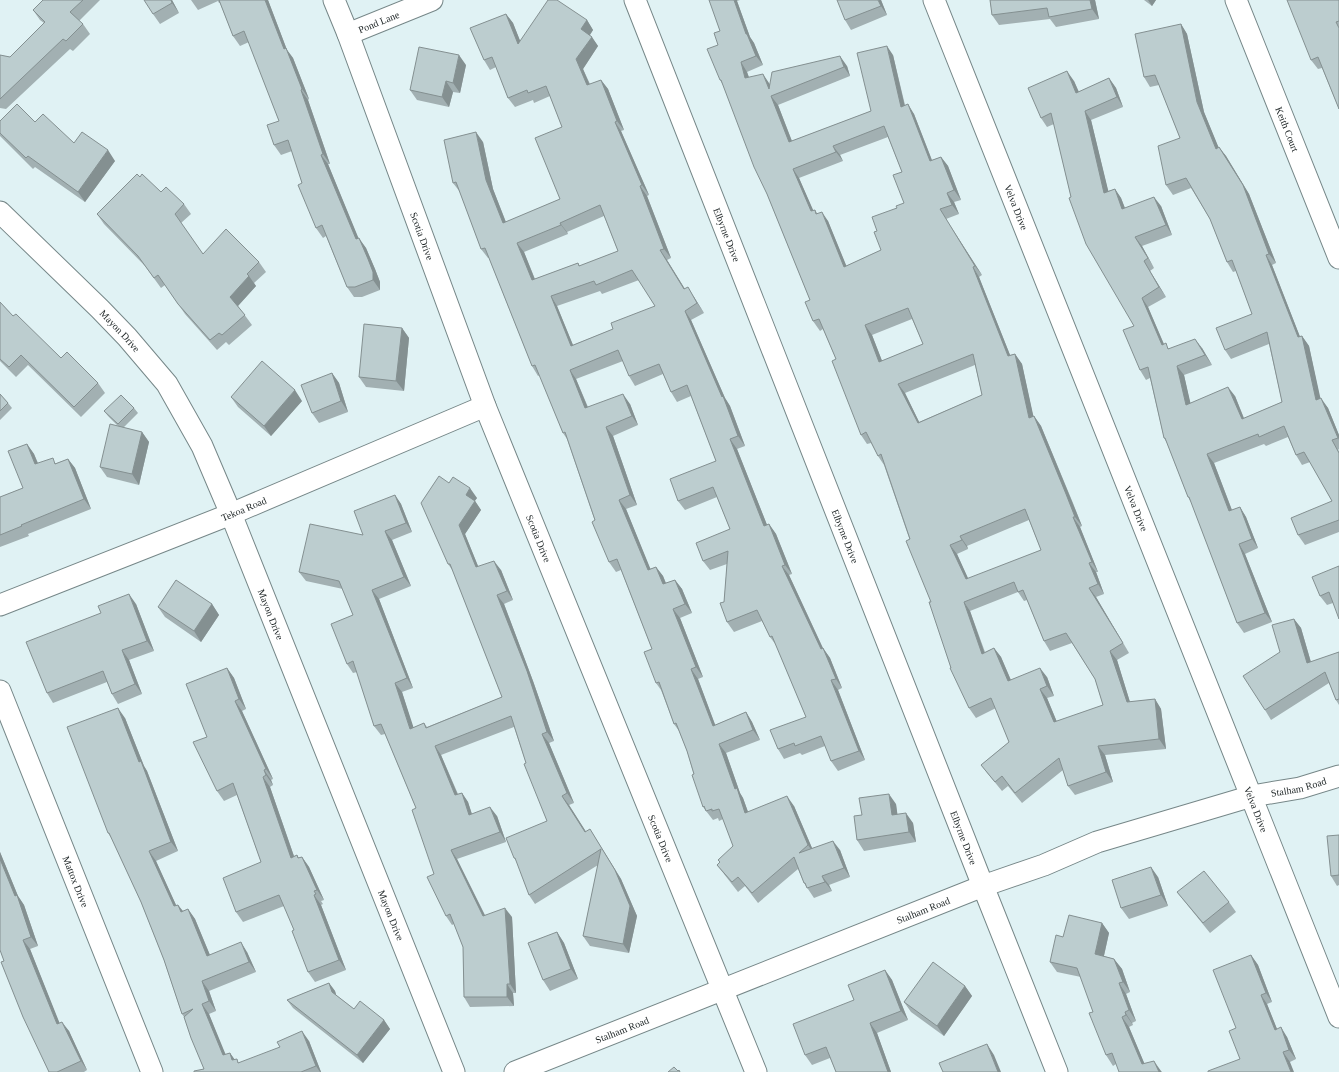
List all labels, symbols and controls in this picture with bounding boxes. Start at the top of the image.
street label: Pond Lane [357,8,401,35]
street label: Keith Court [1274,105,1302,153]
street label: Velva Drive [1002,183,1031,232]
street label: Elbyrne Drive [712,206,743,264]
street label: Scotia Drive [409,210,436,262]
street label: Mayon Drive [98,307,143,354]
street label: Velva Drive [1122,484,1151,533]
street label: Tekoa Road [219,494,268,523]
street label: Elbyrne Drive [830,508,861,565]
street label: Scotia Drive [524,513,554,564]
street label: Mayon Drive [256,587,286,642]
street label: Stalham Road [1270,775,1327,798]
street label: Velva Drive [1242,785,1270,834]
street label: Elbyrne Drive [948,809,980,867]
street label: Scotia Drive [646,813,676,864]
street label: Mattox Drive [61,854,91,909]
street label: Mayon Drive [376,888,407,943]
street label: Stalham Road [895,894,951,925]
street label: Stalham Road [594,1014,650,1045]

